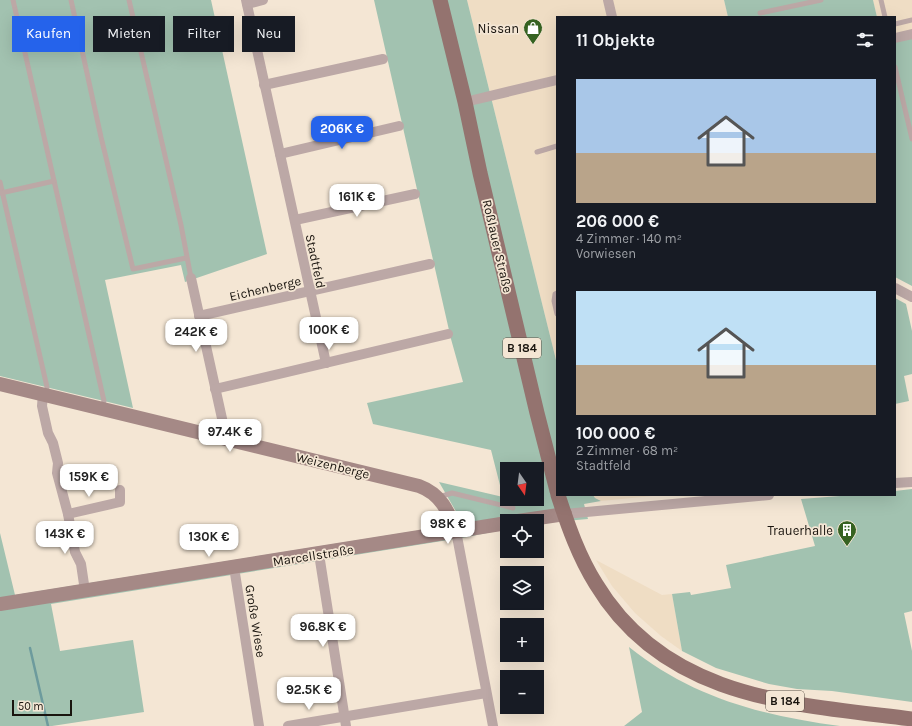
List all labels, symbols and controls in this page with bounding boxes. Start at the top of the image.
chip: Kaufen [12,16,85,52]
chip: Mieten [93,16,165,52]
chip: Filter [173,16,234,52]
chip: Neu [242,16,295,52]
shop icon: Nissan [522,17,544,45]
place label: Nissan [478,21,519,36]
icon: filters [854,29,876,51]
text: 11 Objekte [576,30,655,50]
icon: home [690,105,762,177]
pin: 206K € [309,116,375,150]
text: 206K € [320,121,364,136]
pin: 161K € [324,184,390,218]
text: 161K € [338,189,376,204]
street label: Roßlauer Straße [479,198,516,295]
text: 206 000 € [576,211,659,231]
text: 4 Zimmer · 140 m² [576,231,682,246]
street label: Stadtfeld [302,233,329,290]
text: Vorwiesen [576,246,636,261]
street label: Eichenberge [228,273,303,304]
pin: 100K € [296,317,362,351]
icon: home [690,317,762,389]
pin: 242K € [163,319,229,353]
text: 100K € [308,322,350,337]
text: 242K € [174,324,218,339]
road number: B 184 [503,338,541,358]
pin: 97.4K € [193,419,267,453]
text: 100 000 € [576,423,655,443]
text: 97.4K € [208,424,252,439]
text: 2 Zimmer · 68 m² [576,443,678,458]
street label: Weizenberge [295,449,372,482]
text: Stadtfeld [576,458,631,473]
north arrow [500,462,544,506]
map controls [500,462,544,714]
pin: 159K € [56,464,122,498]
text: 159K € [69,469,109,484]
pin: 98K € [420,511,476,545]
button: locate [500,514,544,558]
text: 98K € [430,516,466,531]
building icon: Trauerhalle [836,519,858,547]
pin: 143K € [32,521,98,555]
place label: Trauerhalle [767,523,833,538]
pin: 130K € [176,524,242,558]
text: 143K € [45,526,85,541]
text: 130K € [189,529,229,544]
street label: Marcellstraße [272,542,355,569]
button: layers [500,566,544,610]
street label: Große Wiese [242,584,269,659]
pin: 96.8K € [286,614,360,648]
button: + [500,618,544,662]
text: 96.8K € [299,619,347,634]
button: − [500,670,544,714]
pin: 92.5K € [272,677,346,711]
text: 92.5K € [286,682,332,697]
road number: B 184 [766,691,804,711]
scale bar [12,698,72,717]
text: 50 m [18,700,44,713]

